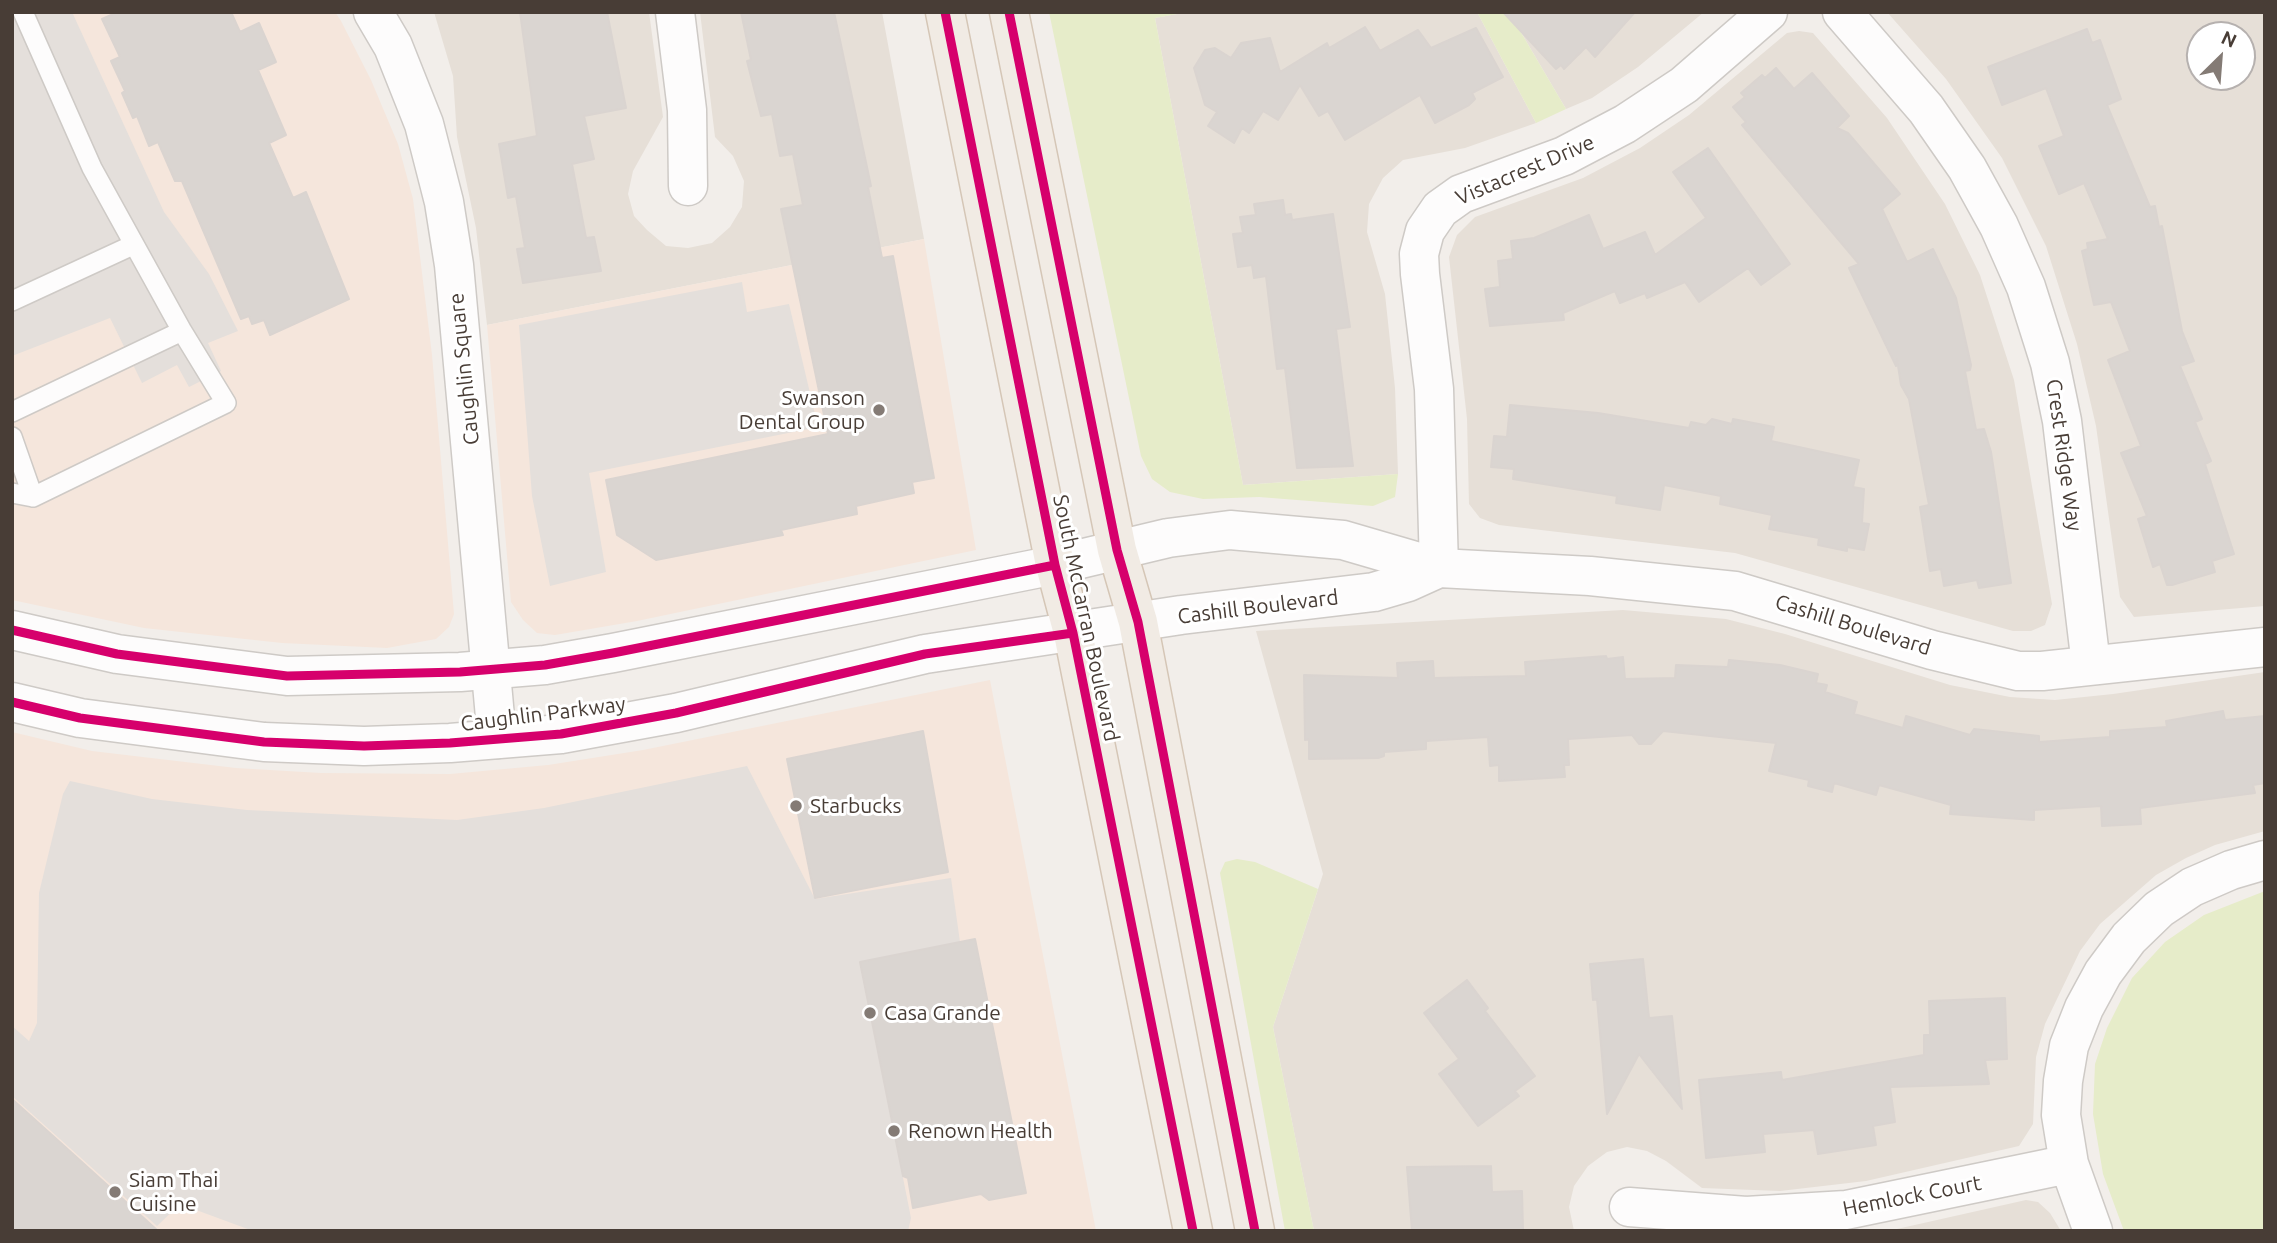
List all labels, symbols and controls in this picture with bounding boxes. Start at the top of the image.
north arrow [2186,21,2256,91]
text: N [2218,26,2240,52]
street label: Vistacrest Drive [1452,129,1598,211]
street label: Caughlin Square [443,292,485,446]
street label: Crest Ridge Way [2041,377,2087,533]
place label: Swanson Dental Group [739,385,865,435]
marker: Swanson Dental Group [871,402,887,418]
street label: South McCarran Boulevard [1048,492,1124,744]
street label: Cashill Boulevard [1176,585,1340,629]
street label: Cashill Boulevard [1772,589,1934,661]
street label: Caughlin Parkway [459,691,627,737]
place label: Starbucks [810,793,902,819]
marker: Starbucks [788,798,804,814]
place label: Casa Grande [884,1000,1001,1026]
marker: Casa Grande [862,1005,878,1021]
place label: Renown Health [908,1118,1053,1144]
marker: Renown Health [886,1123,902,1139]
place label: Siam Thai Cuisine [129,1167,218,1217]
street label: Hemlock Court [1841,1170,1983,1222]
marker: Siam Thai Cuisine [107,1184,123,1200]

